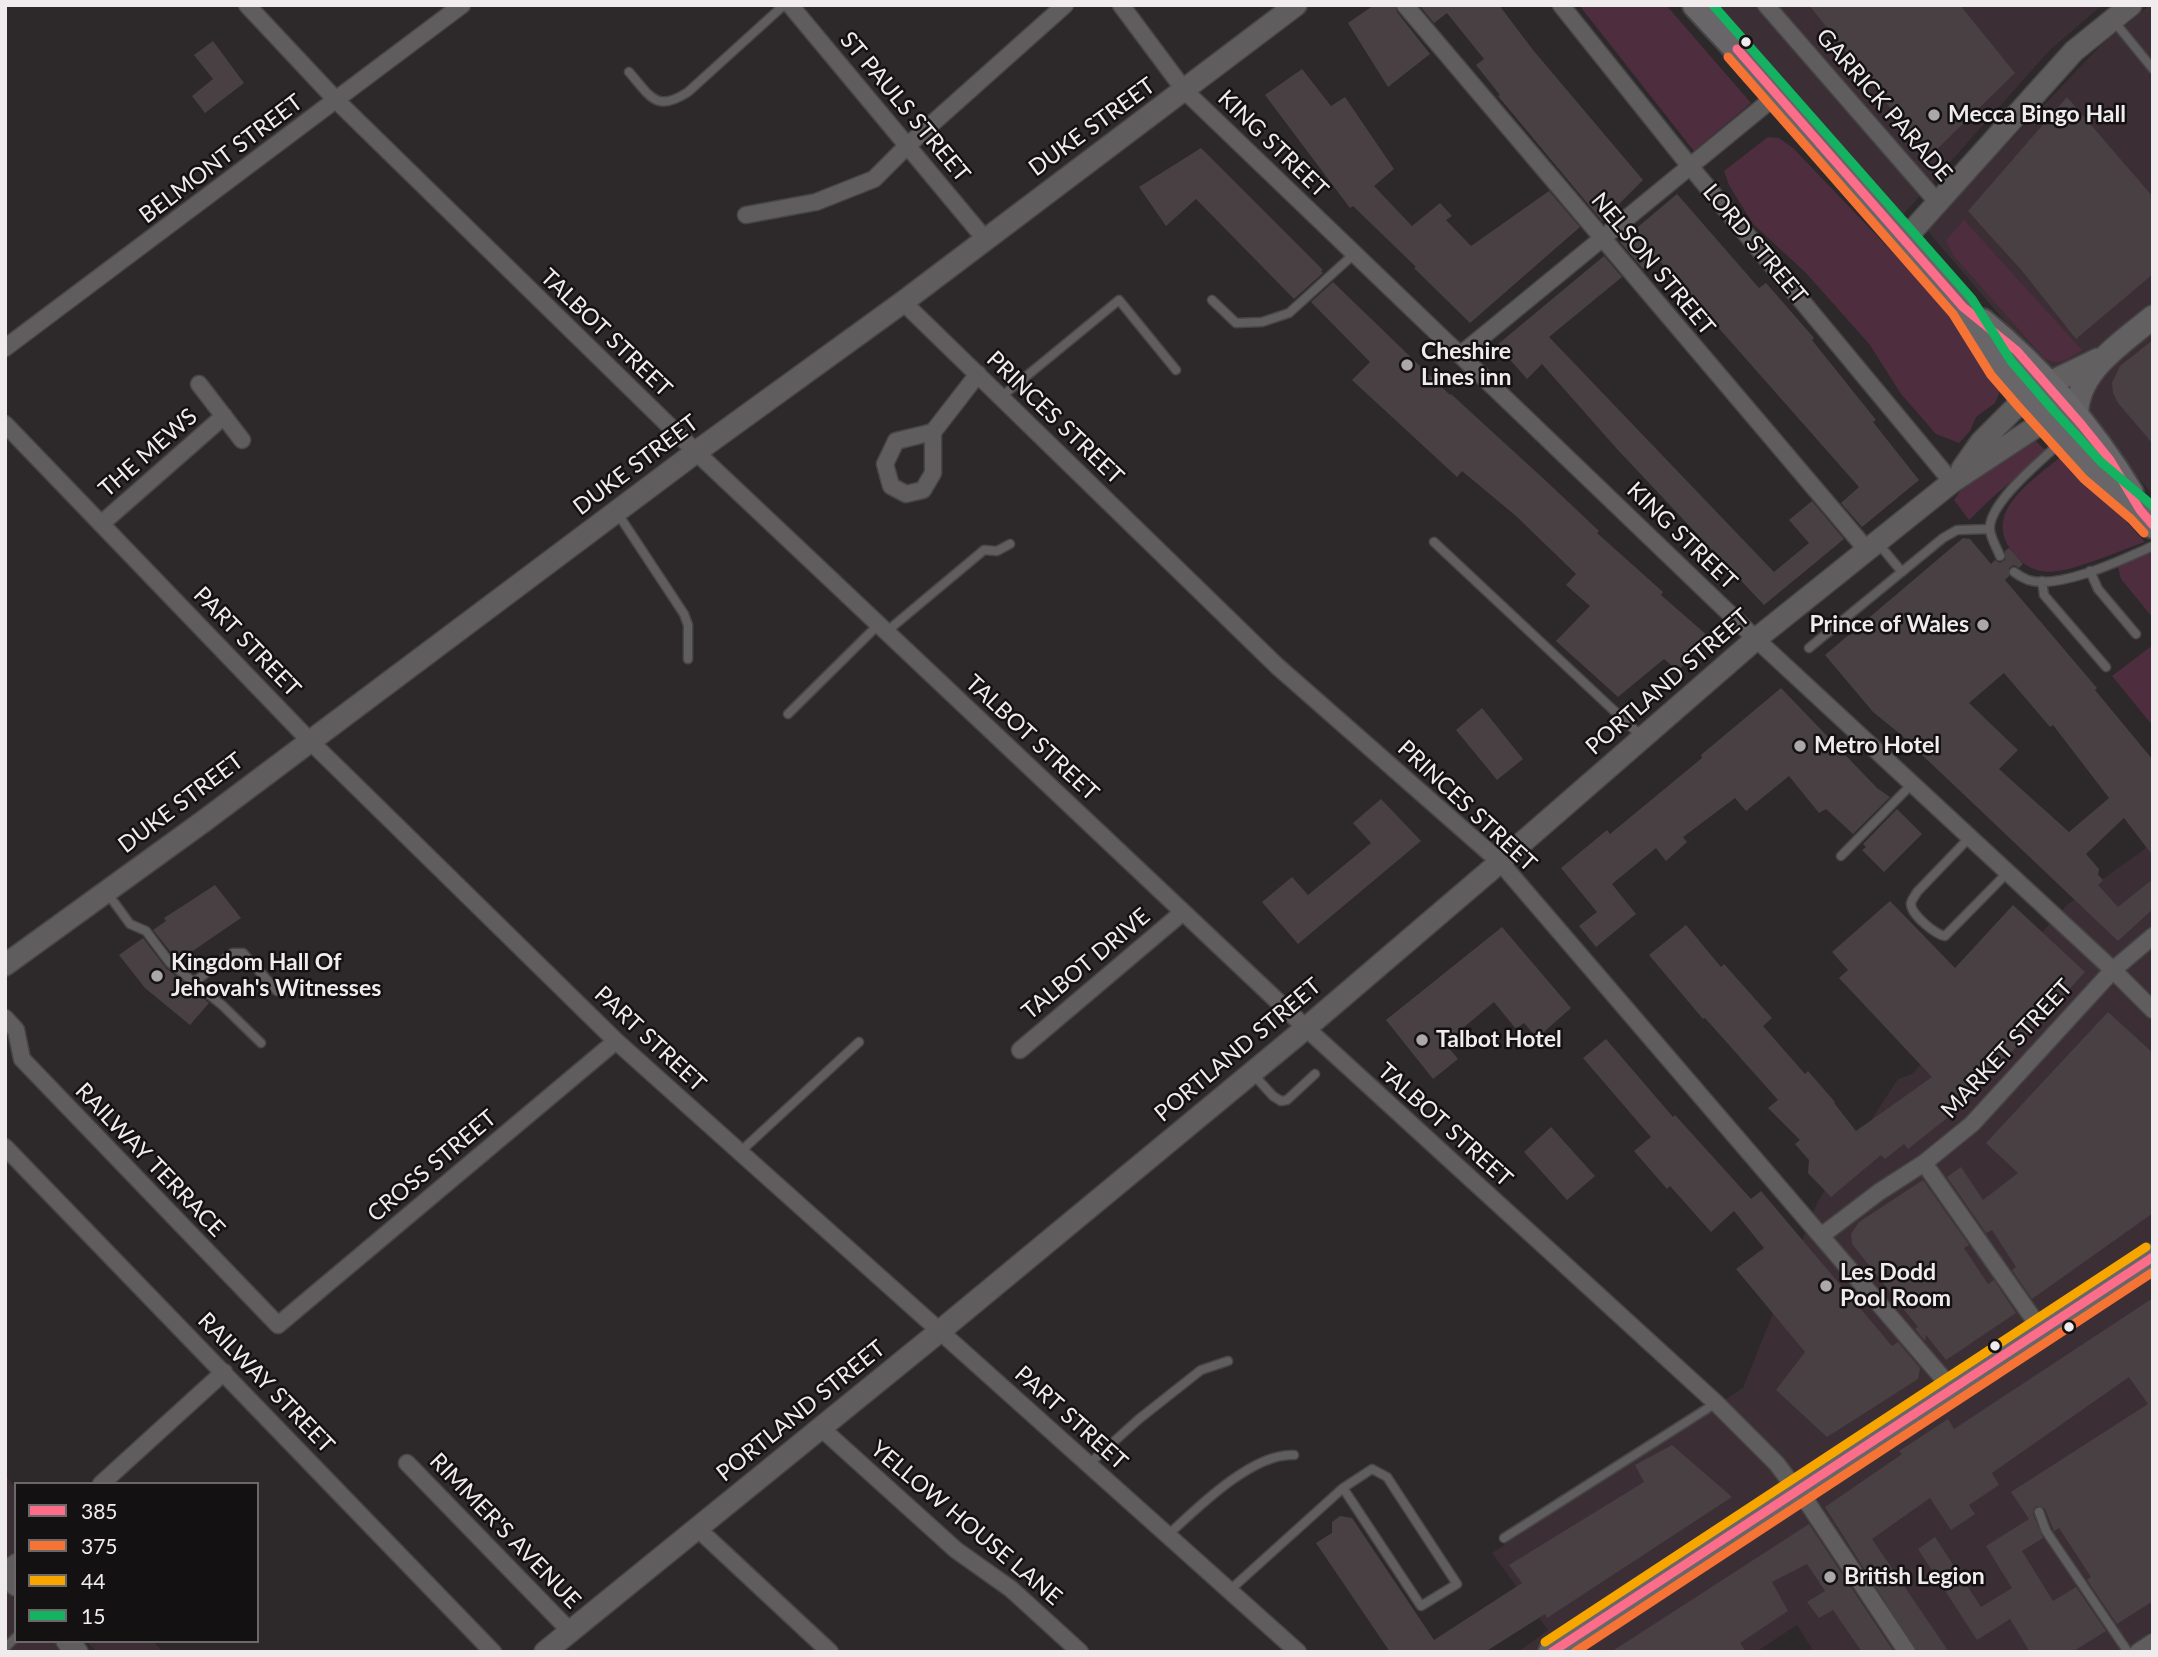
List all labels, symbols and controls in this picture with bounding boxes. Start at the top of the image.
street label: GARRICK PARADE [1810,23,1958,187]
street label: ST PAULS STREET [834,26,976,188]
unlabelled marker [1739,35,1753,49]
street label: DUKE STREET [1023,72,1161,182]
street label: KING STREET [1212,85,1334,203]
street label: BELMONT STREET [134,89,308,229]
place label: Mecca Bingo Hall [1948,101,2126,129]
marker: Mecca Bingo Hall [1926,107,1942,123]
street label: LORD STREET [1697,178,1813,310]
street label: NELSON STREET [1585,187,1721,341]
street label: TALBOT STREET [535,263,677,403]
place label: Cheshire Lines inn [1421,338,1512,392]
street label: PRINCES STREET [981,346,1129,490]
marker: Cheshire Lines inn [1399,357,1415,373]
street label: THE MEWS [93,403,203,503]
street label: DUKE STREET [568,409,704,521]
street label: KING STREET [1621,477,1743,595]
street label: PART STREET [188,581,306,703]
street label: PORTLAND STREET [1580,603,1756,761]
place label: Prince of Wales [1810,611,1969,639]
marker: Prince of Wales [1975,617,1991,633]
street label: TALBOT STREET [960,669,1104,807]
place label: Metro Hotel [1814,732,1940,760]
street label: PRINCES STREET [1392,735,1542,877]
marker: Metro Hotel [1792,738,1808,754]
street label: DUKE STREET [113,747,249,859]
street label: TALBOT DRIVE [1016,902,1156,1026]
place label: Kingdom Hall Of Jehovah's Witnesses [171,949,381,1003]
marker: Kingdom Hall Of Jehovah's Witnesses [149,968,165,984]
street label: PORTLAND STREET [1149,972,1327,1128]
street label: MARKET STREET [1936,974,2078,1124]
street label: PART STREET [589,980,711,1098]
place label: Talbot Hotel [1436,1026,1562,1054]
marker: Talbot Hotel [1414,1032,1430,1048]
street label: TALBOT STREET [1372,1057,1518,1193]
street label: RAILWAY TERRACE [69,1077,231,1243]
street label: CROSS STREET [362,1104,502,1228]
place label: Les Dodd Pool Room [1840,1259,1951,1313]
marker: Les Dodd Pool Room [1818,1278,1834,1294]
street label: RAILWAY STREET [192,1307,340,1459]
unlabelled marker [2062,1320,2076,1334]
street label: PORTLAND STREET [711,1335,891,1487]
unlabelled marker [1988,1339,2002,1353]
street label: PART STREET [1009,1360,1133,1476]
street label: YELLOW HOUSE LANE [865,1435,1067,1611]
street label: RIMMER'S AVENUE [424,1448,586,1614]
legend [14,1482,259,1643]
text: 385 [81,1498,118,1523]
text: 375 [81,1533,118,1558]
place label: British Legion [1844,1563,1985,1591]
text: 44 [81,1568,105,1593]
marker: British Legion [1822,1569,1838,1585]
text: 15 [81,1603,105,1628]

